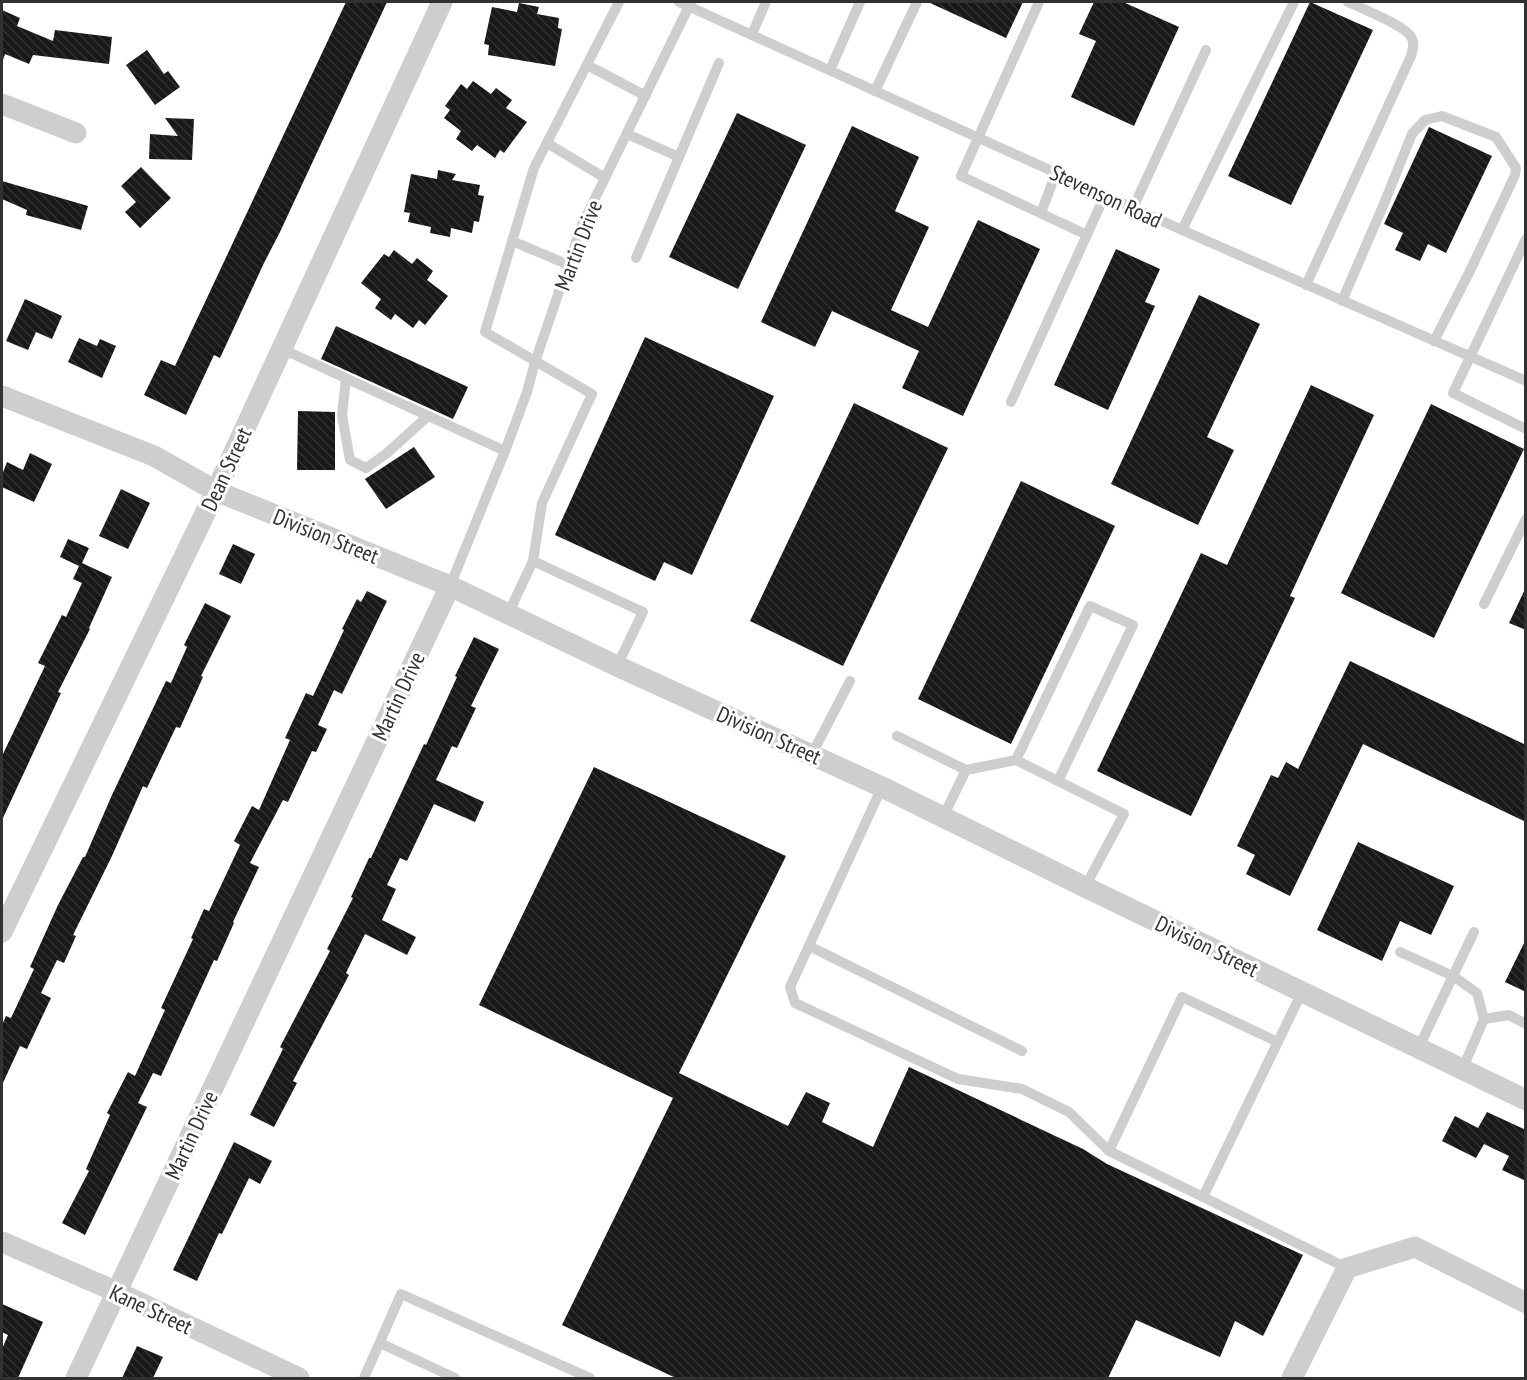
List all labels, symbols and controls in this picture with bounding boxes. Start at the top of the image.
street label: Stevenson Road [1046,158,1166,234]
street label: Martin Drive [548,196,608,294]
street label: Dean Street [194,423,258,515]
street label: Division Street [269,502,383,570]
street label: Martin Drive [365,647,431,745]
street label: Division Street [713,700,825,770]
street label: Division Street [1151,909,1263,983]
street label: Martin Drive [158,1086,224,1184]
street label: Kane Street [105,1278,197,1340]

